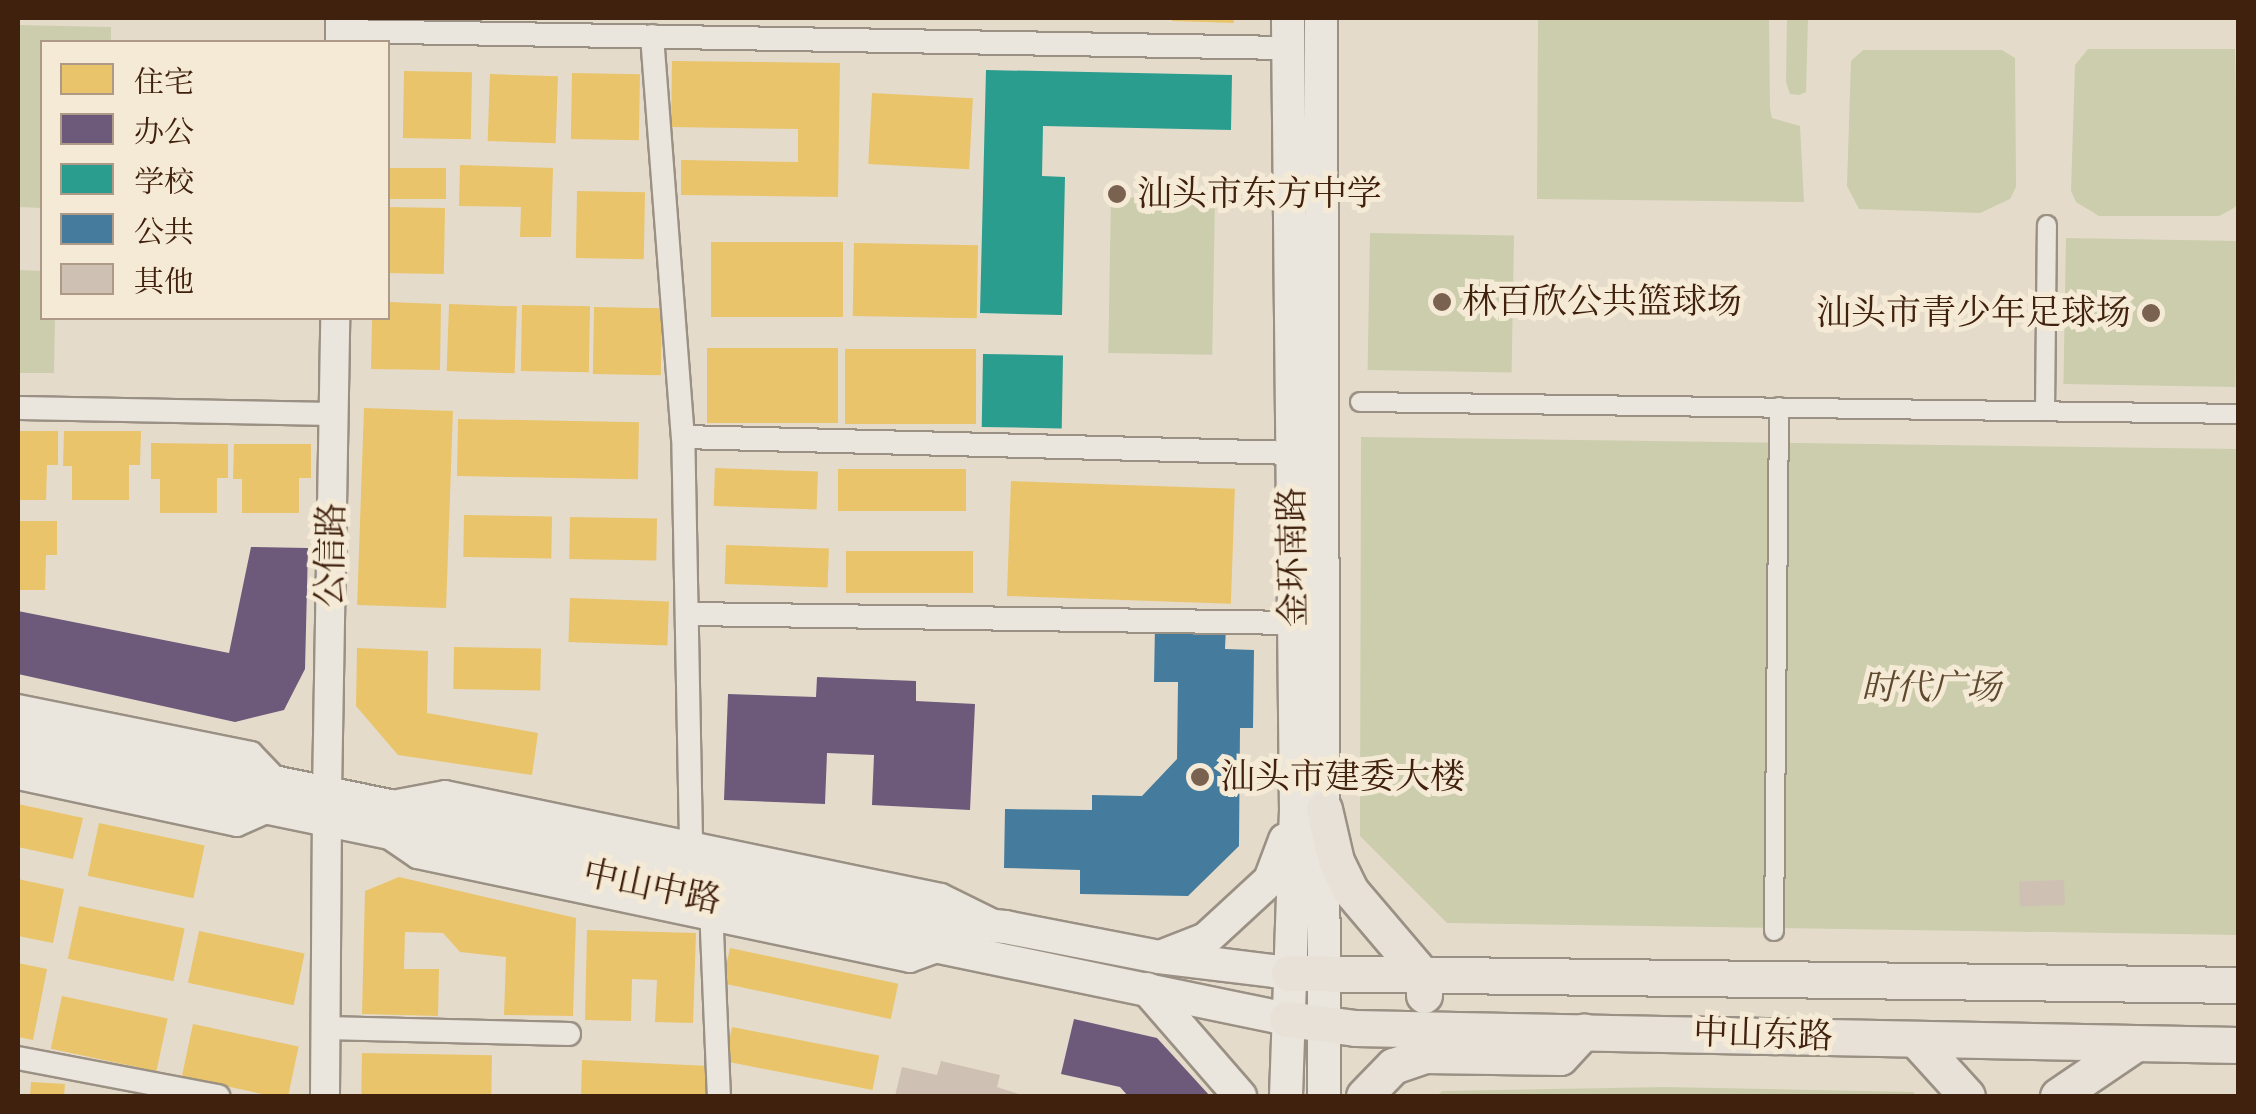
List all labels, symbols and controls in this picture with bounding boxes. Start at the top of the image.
legend [40,40,390,320]
text: 住宅 [134,65,194,100]
text: 办公 [134,115,194,150]
text: 学校 [134,165,194,200]
place label: 汕头市东方中学 [1137,173,1382,215]
marker: 汕头市东方中学 [1106,183,1128,205]
text: 公共 [134,215,194,250]
text: 其他 [134,265,194,300]
place label: 林百欣公共篮球场 [1462,281,1742,323]
marker: 林百欣公共篮球场 [1431,291,1453,313]
place label: 汕头市青少年足球场 [1816,292,2131,334]
marker: 汕头市青少年足球场 [2140,302,2162,324]
street label: 金环南路 [1271,487,1315,627]
street label: 公信路 [309,502,353,608]
park label: 时代广场 [1861,667,2001,709]
place label: 汕头市建委大楼 [1220,756,1465,798]
marker: 汕头市建委大楼 [1189,766,1211,788]
street label: 中山中路 [579,852,725,922]
street label: 中山东路 [1692,1012,1834,1058]

